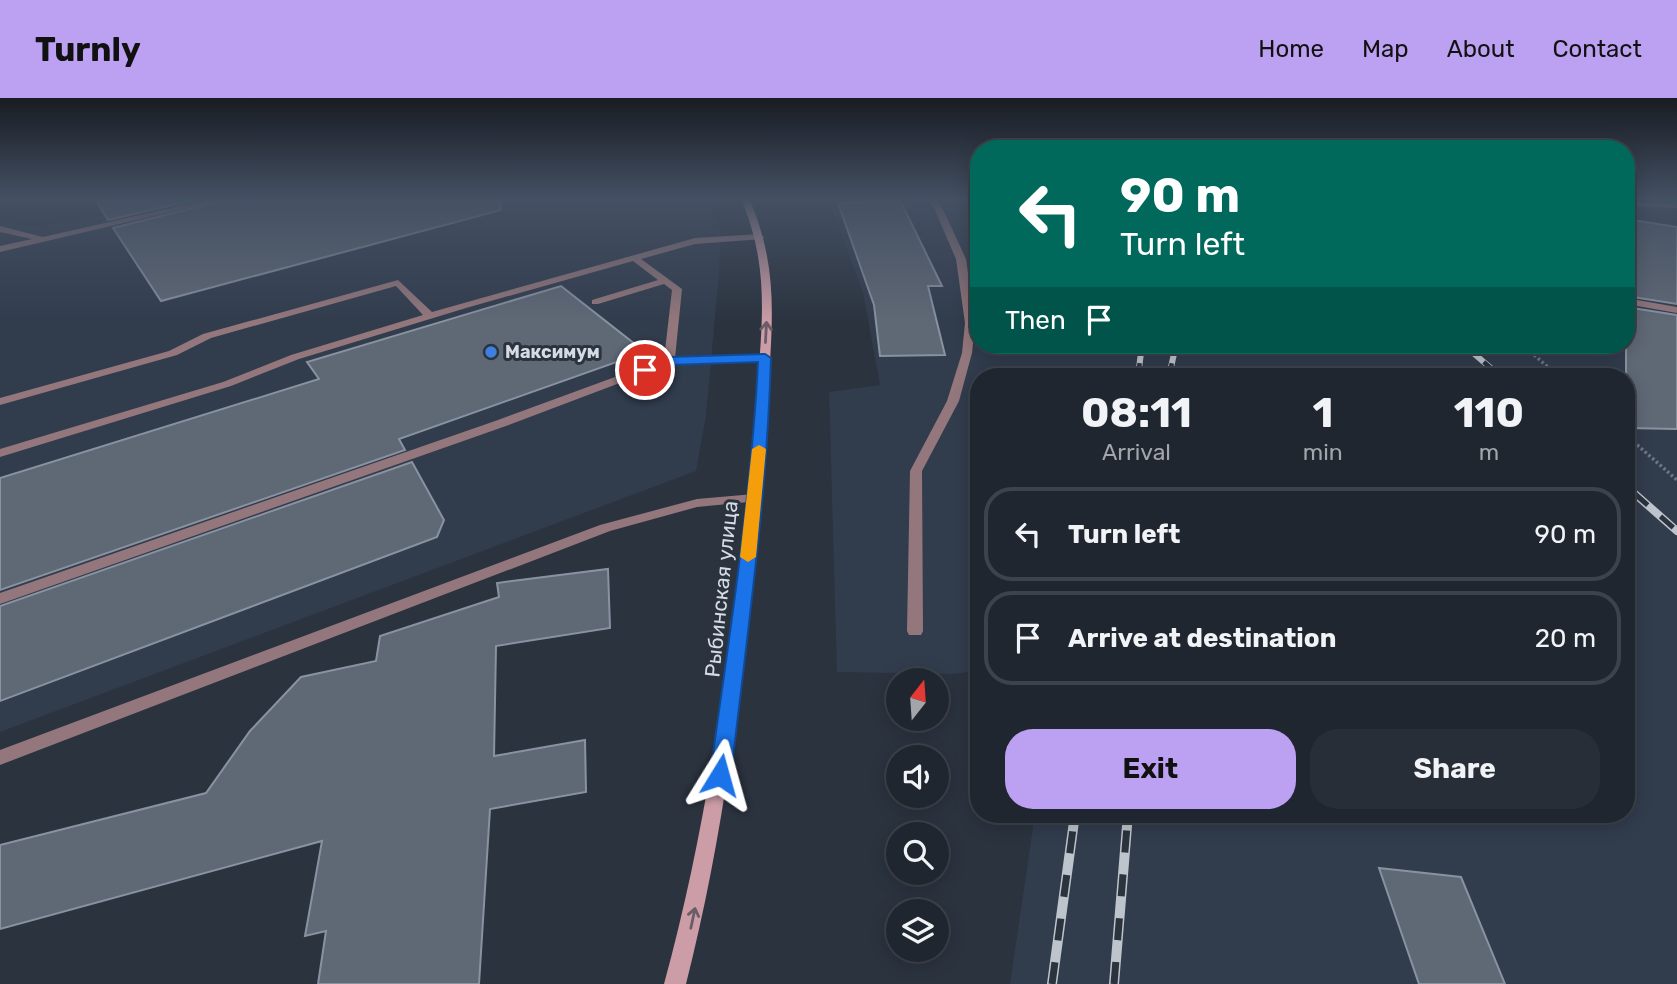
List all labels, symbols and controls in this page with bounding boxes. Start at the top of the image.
text: Turnly [35,30,141,69]
text: Home [1258,35,1324,63]
text: Map [1362,35,1409,63]
text: About [1447,35,1515,63]
text: Contact [1553,35,1642,63]
text: 90 m [1120,166,1240,224]
icon: left [1005,168,1096,259]
text: Turn left [1120,225,1245,263]
icon: arrive [1080,301,1118,339]
text: Then [1005,305,1066,336]
one-way arrow [760,321,773,344]
pin [615,340,675,400]
place label: Максимум [505,341,600,363]
marker: Максимум [483,344,499,360]
icon: arrive [626,351,664,389]
text: 08:11 [1081,388,1192,438]
text: 1 [1312,388,1333,438]
text: 110 [1454,388,1524,438]
text: Arrival [1102,438,1171,466]
text: min [1303,438,1343,466]
text: m [1479,438,1499,466]
street label: Рыбинская улица [699,499,743,679]
icon: left [1009,515,1047,553]
text: Turn left [1068,519,1180,550]
text: 90 m [1535,519,1596,550]
icon: arrive [1009,619,1047,657]
text: Arrive at destination [1068,623,1336,654]
text: 20 m [1535,623,1596,654]
north arrow [886,668,948,732]
map controls [886,668,949,962]
button: Exit [1005,729,1296,809]
button: Share [1310,729,1600,809]
position arrow [683,738,757,812]
button: sound [886,745,949,808]
button: search [886,822,949,885]
button: layers [886,899,949,962]
one-way arrow [687,907,700,930]

